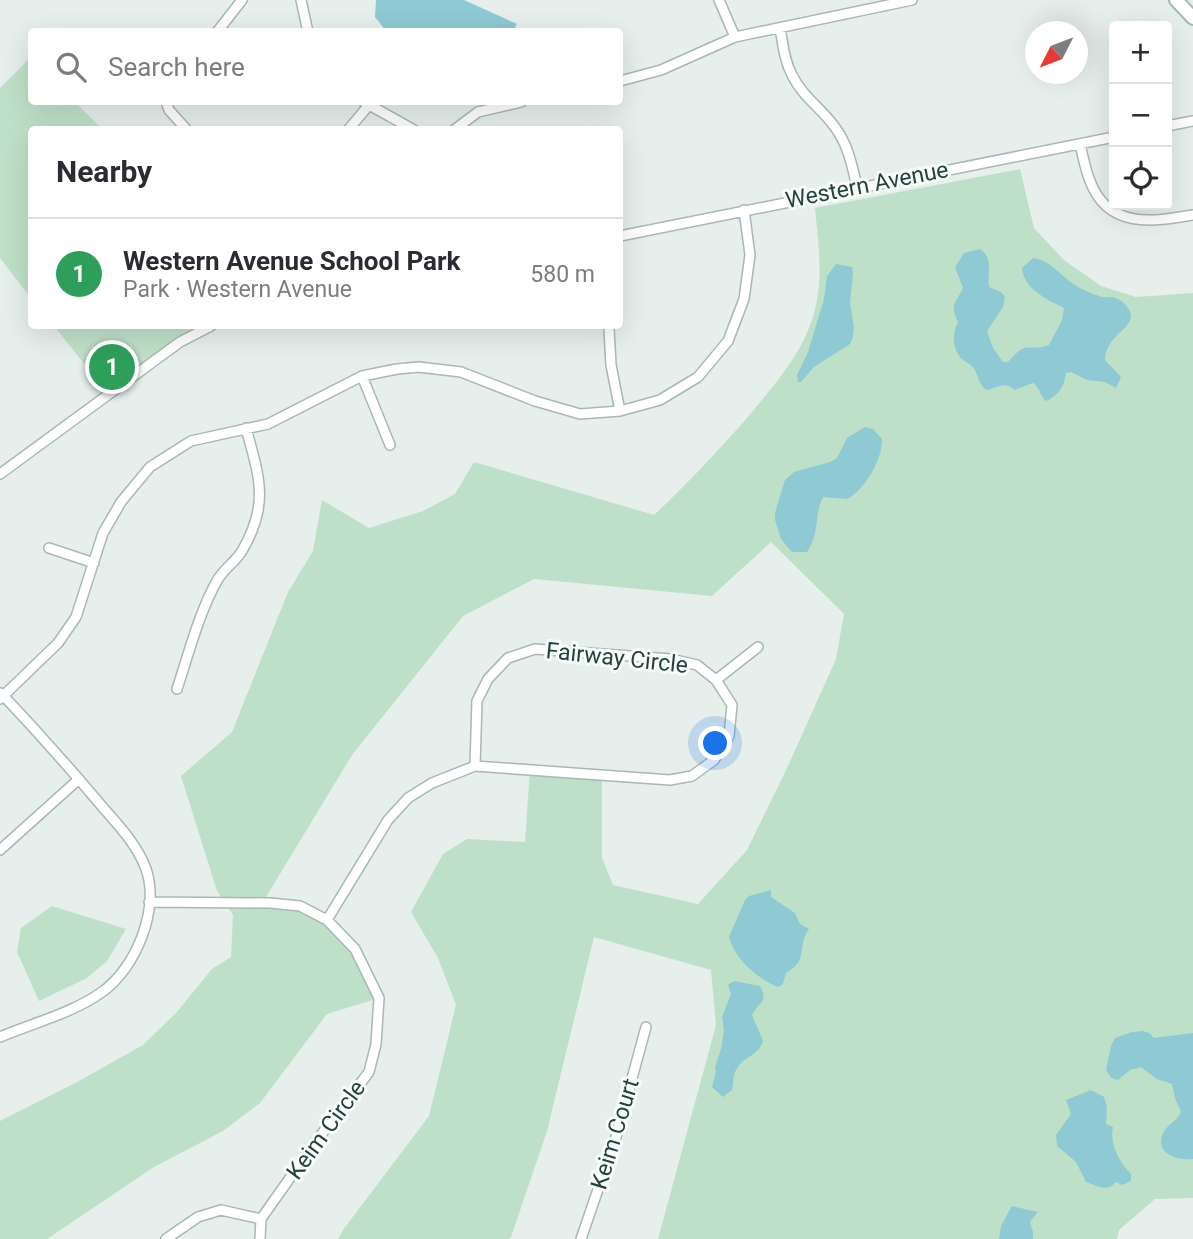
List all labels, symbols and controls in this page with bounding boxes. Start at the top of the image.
north arrow [1025,21,1088,84]
map controls [1109,21,1172,210]
button: + [1109,21,1172,84]
search box [28,28,623,105]
icon: search [52,48,90,86]
text: Search here [108,52,245,82]
button: − [1109,84,1172,147]
button: locate [1109,147,1172,210]
text: Nearby [56,154,152,189]
street label: Western Avenue [783,156,951,214]
text: Western Avenue School Park [123,246,460,276]
text: 1 [72,261,86,288]
text: 580 m [530,261,595,288]
text: Park · Western Avenue [123,276,352,303]
pin: 1 [89,341,135,393]
street label: Fairway Circle [545,637,689,679]
your location [698,726,732,760]
street label: Keim Circle [281,1075,371,1185]
street label: Keim Court [585,1075,645,1193]

